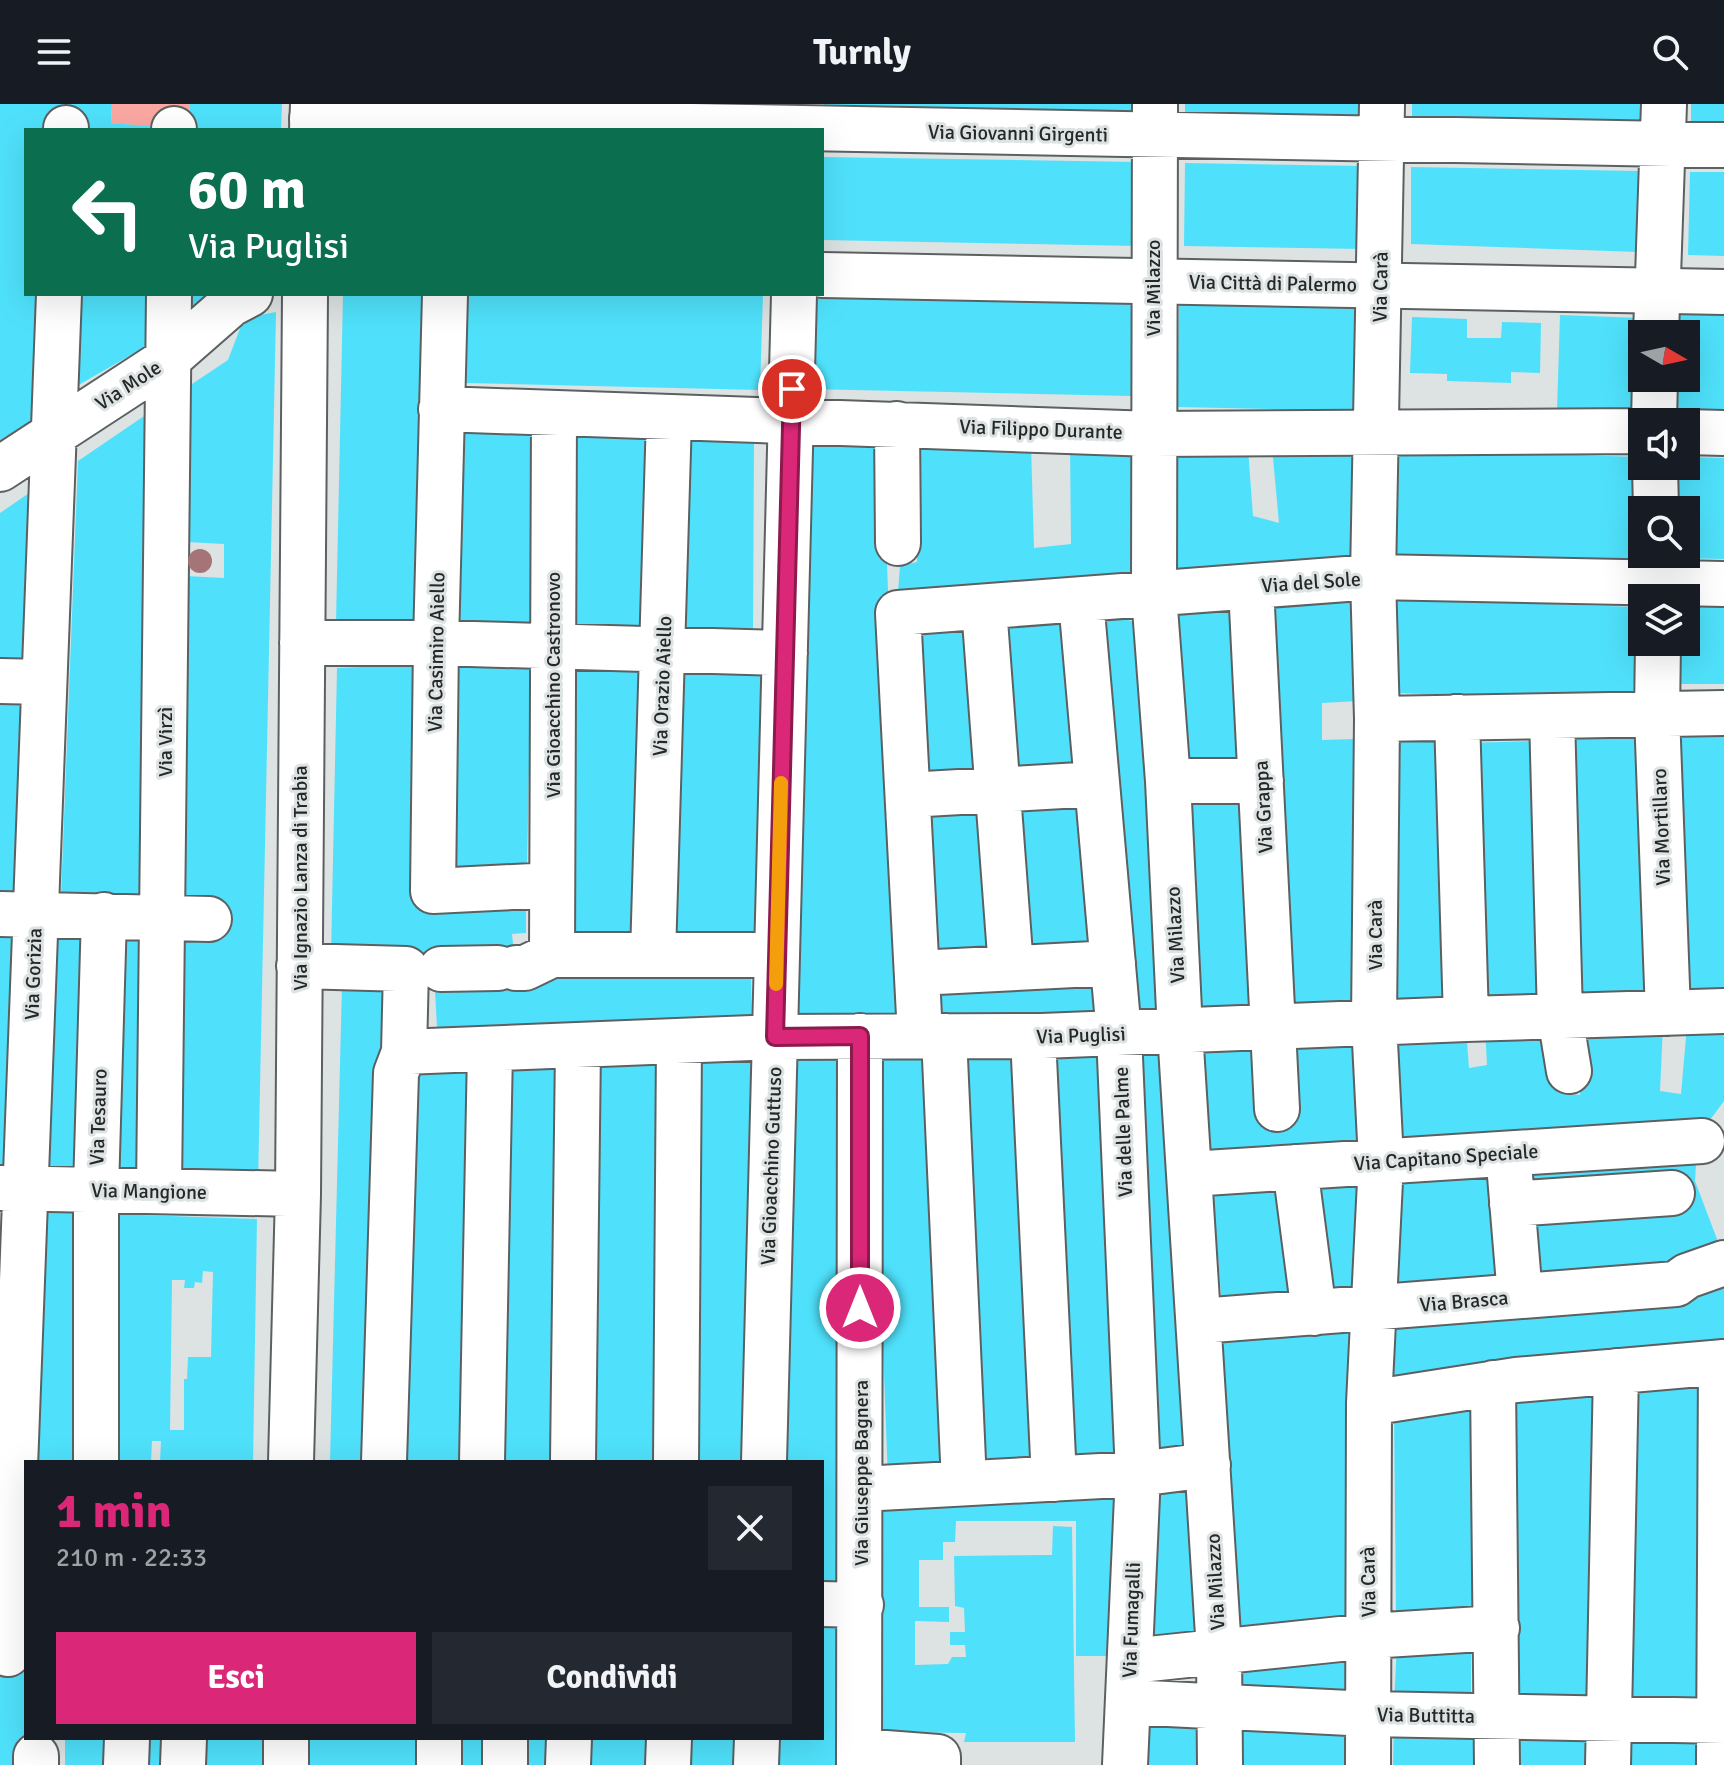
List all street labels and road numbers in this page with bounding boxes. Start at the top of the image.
street label: Via Giovanni Girgenti [928,119,1108,148]
street label: Via Milazzo [1141,239,1166,337]
street label: Via Carà [1367,251,1394,323]
street label: Via Città di Palermo [1189,270,1357,297]
street label: Via Mole [91,355,166,416]
street label: Via Filippo Durante [959,414,1123,445]
street label: Via del Sole [1261,567,1362,598]
street label: Via Casimiro Aiello [423,572,450,732]
street label: Via Gioacchino Castronovo [541,572,566,798]
street label: Via Orazio Aiello [648,615,677,757]
street label: Via Virzì [153,707,178,777]
street label: Via Grappa [1249,760,1278,854]
street label: Via Ignazio Lanza di Trabia [288,765,313,991]
street label: Via Mortillaro [1647,768,1676,886]
street label: Via Milazzo [1160,886,1191,984]
street label: Via Carà [1363,900,1388,970]
street label: Via Gorizia [19,927,48,1021]
street label: Via Puglisi [1036,1021,1126,1050]
street label: Via Gioacchino Guttuso [756,1066,787,1266]
street label: Via delle Palme [1109,1066,1138,1198]
street label: Via Tesauro [84,1068,113,1166]
street label: Via Capitano Speciale [1353,1139,1539,1176]
street label: Via Mangione [91,1178,207,1205]
street label: Via Brasca [1419,1285,1509,1318]
street label: Via Giuseppe Bagnera [849,1380,874,1566]
street label: Via Milazzo [1200,1533,1231,1631]
street label: Via Carà [1355,1546,1382,1618]
street label: Via Fumagalli [1117,1562,1146,1678]
street label: Via Buttitta [1377,1702,1475,1729]

